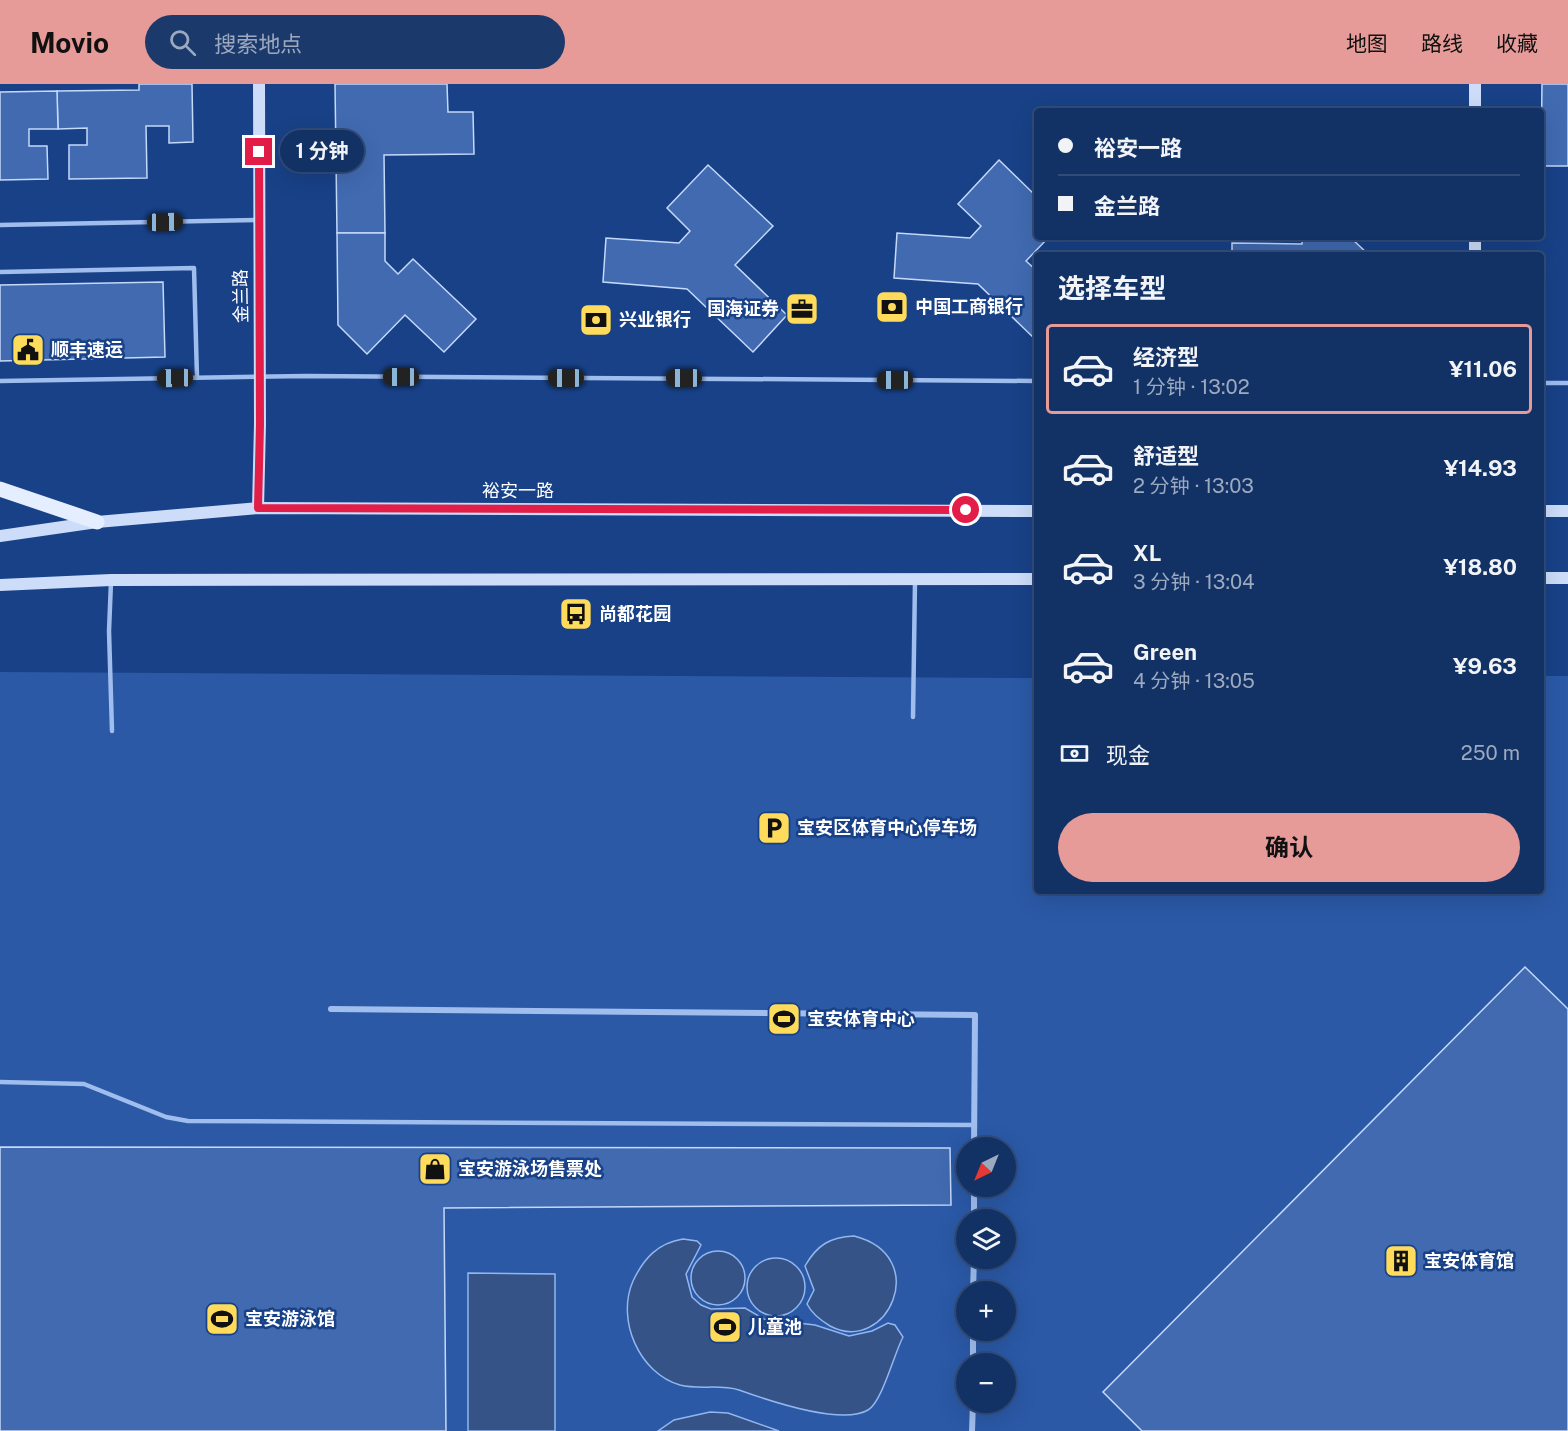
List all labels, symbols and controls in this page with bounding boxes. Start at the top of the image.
search box [145,15,565,69]
text: Movio [30,26,109,59]
icon: search [166,26,199,59]
text: 搜索地点 [214,31,302,57]
text: 地图 [1346,31,1388,56]
text: 路线 [1421,31,1463,56]
text: 收藏 [1496,31,1538,56]
callout: 1 分钟 [280,131,364,173]
text: 裕安一路 [1094,135,1182,161]
route end [245,138,272,165]
text: 1 分钟 [295,139,349,163]
text: 金兰路 [1094,193,1160,219]
car [147,213,183,231]
street label: 金兰路 [230,269,251,323]
text: 选择车型 [1058,272,1166,304]
bank icon: 中国工商银行 [874,289,910,325]
office icon: 国海证券 [784,291,820,327]
place label: 中国工商银行 [915,296,1023,317]
place label: 国海证券 [707,298,779,319]
bank icon: 兴业银行 [578,302,614,338]
place label: 兴业银行 [619,309,691,330]
public building icon: 顺丰速运 [10,332,46,368]
place label: 顺丰速运 [51,339,123,360]
icon: car [1061,342,1115,396]
text: 经济型 [1133,344,1199,370]
text: ¥11.06 [1449,356,1517,382]
car [383,368,419,386]
car [157,369,193,387]
car [548,369,584,387]
car [666,369,702,387]
car [877,371,913,389]
text: 1 分钟 · 13:02 [1133,375,1250,399]
icon: car [1061,441,1115,495]
text: 舒适型 [1133,443,1199,469]
text: ¥14.93 [1444,455,1517,481]
text: 2 分钟 · 13:03 [1133,474,1254,498]
street label: 裕安一路 [482,480,554,501]
route start [952,496,979,523]
icon: car [1061,540,1115,594]
text: XL [1133,540,1161,566]
text: ¥18.80 [1444,554,1517,580]
text: 3 分钟 · 13:04 [1133,570,1255,594]
bus stop icon: 尚都花园 [558,596,594,632]
place label: 尚都花园 [599,603,671,624]
icon: car [1061,639,1115,693]
text: Green [1133,639,1197,665]
text: ¥9.63 [1453,653,1517,679]
text: 4 分钟 · 13:05 [1133,669,1255,693]
icon: cash [1058,737,1091,770]
text: 250 m [1461,741,1520,765]
text: 现金 [1106,742,1150,768]
parking icon: 宝安区体育中心停车场 [756,810,792,846]
button: 确认 [1058,813,1520,882]
place label: 宝安区体育中心停车场 [797,817,977,838]
sports icon: 宝安体育中心 [766,1001,802,1037]
place label: 宝安体育中心 [807,1008,915,1029]
north arrow [956,1137,1016,1197]
map controls [956,1137,1016,1413]
shop icon: 宝安游泳场售票处 [417,1151,453,1187]
place label: 宝安游泳场售票处 [458,1158,602,1179]
button: layers [956,1209,1016,1269]
building icon: 宝安体育馆 [1383,1243,1419,1279]
place label: 宝安体育馆 [1424,1250,1514,1271]
button: + [956,1281,1016,1341]
sports icon: 宝安游泳馆 [204,1301,240,1337]
place label: 宝安游泳馆 [245,1308,335,1329]
sports icon: 儿童池 [707,1309,743,1345]
place label: 儿童池 [748,1316,802,1337]
button: − [956,1353,1016,1413]

